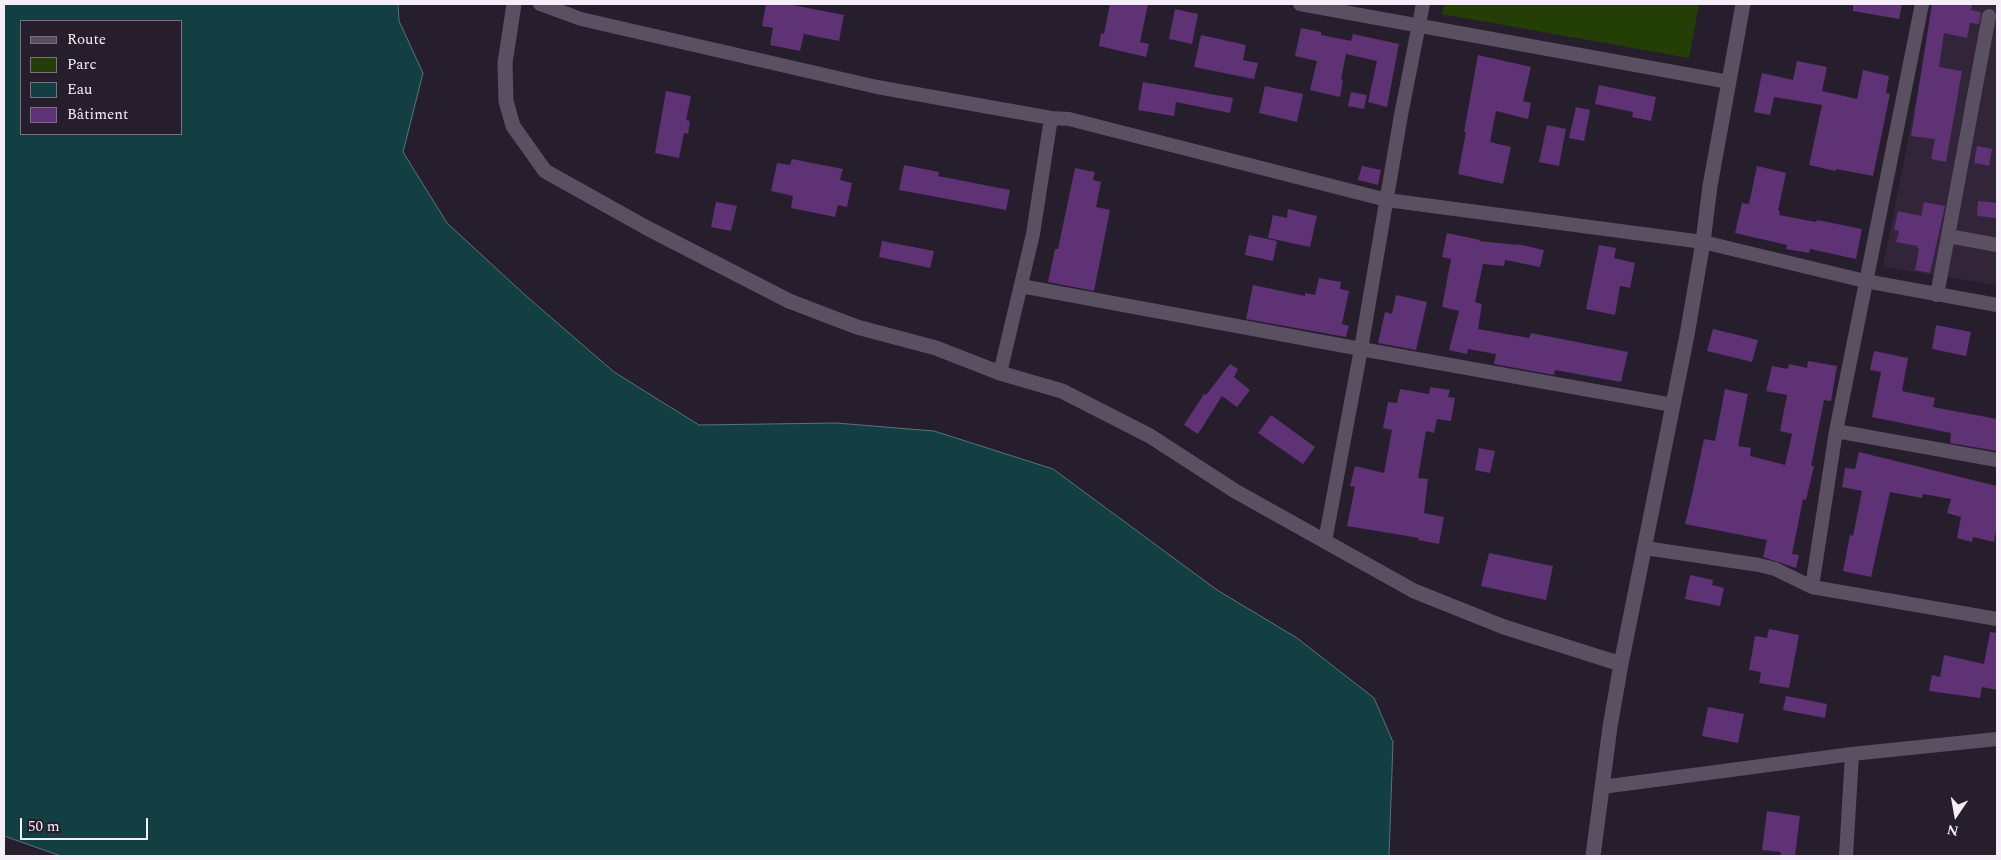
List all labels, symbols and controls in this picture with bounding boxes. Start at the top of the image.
legend [20,20,182,135]
text: Route [67,28,106,51]
text: Parc [67,53,97,76]
text: Eau [67,78,93,101]
text: Bâtiment [67,103,128,126]
north arrow [1931,790,1981,840]
scale bar [22,808,150,840]
text: 50 m [28,815,60,838]
text: N [1945,819,1961,842]

